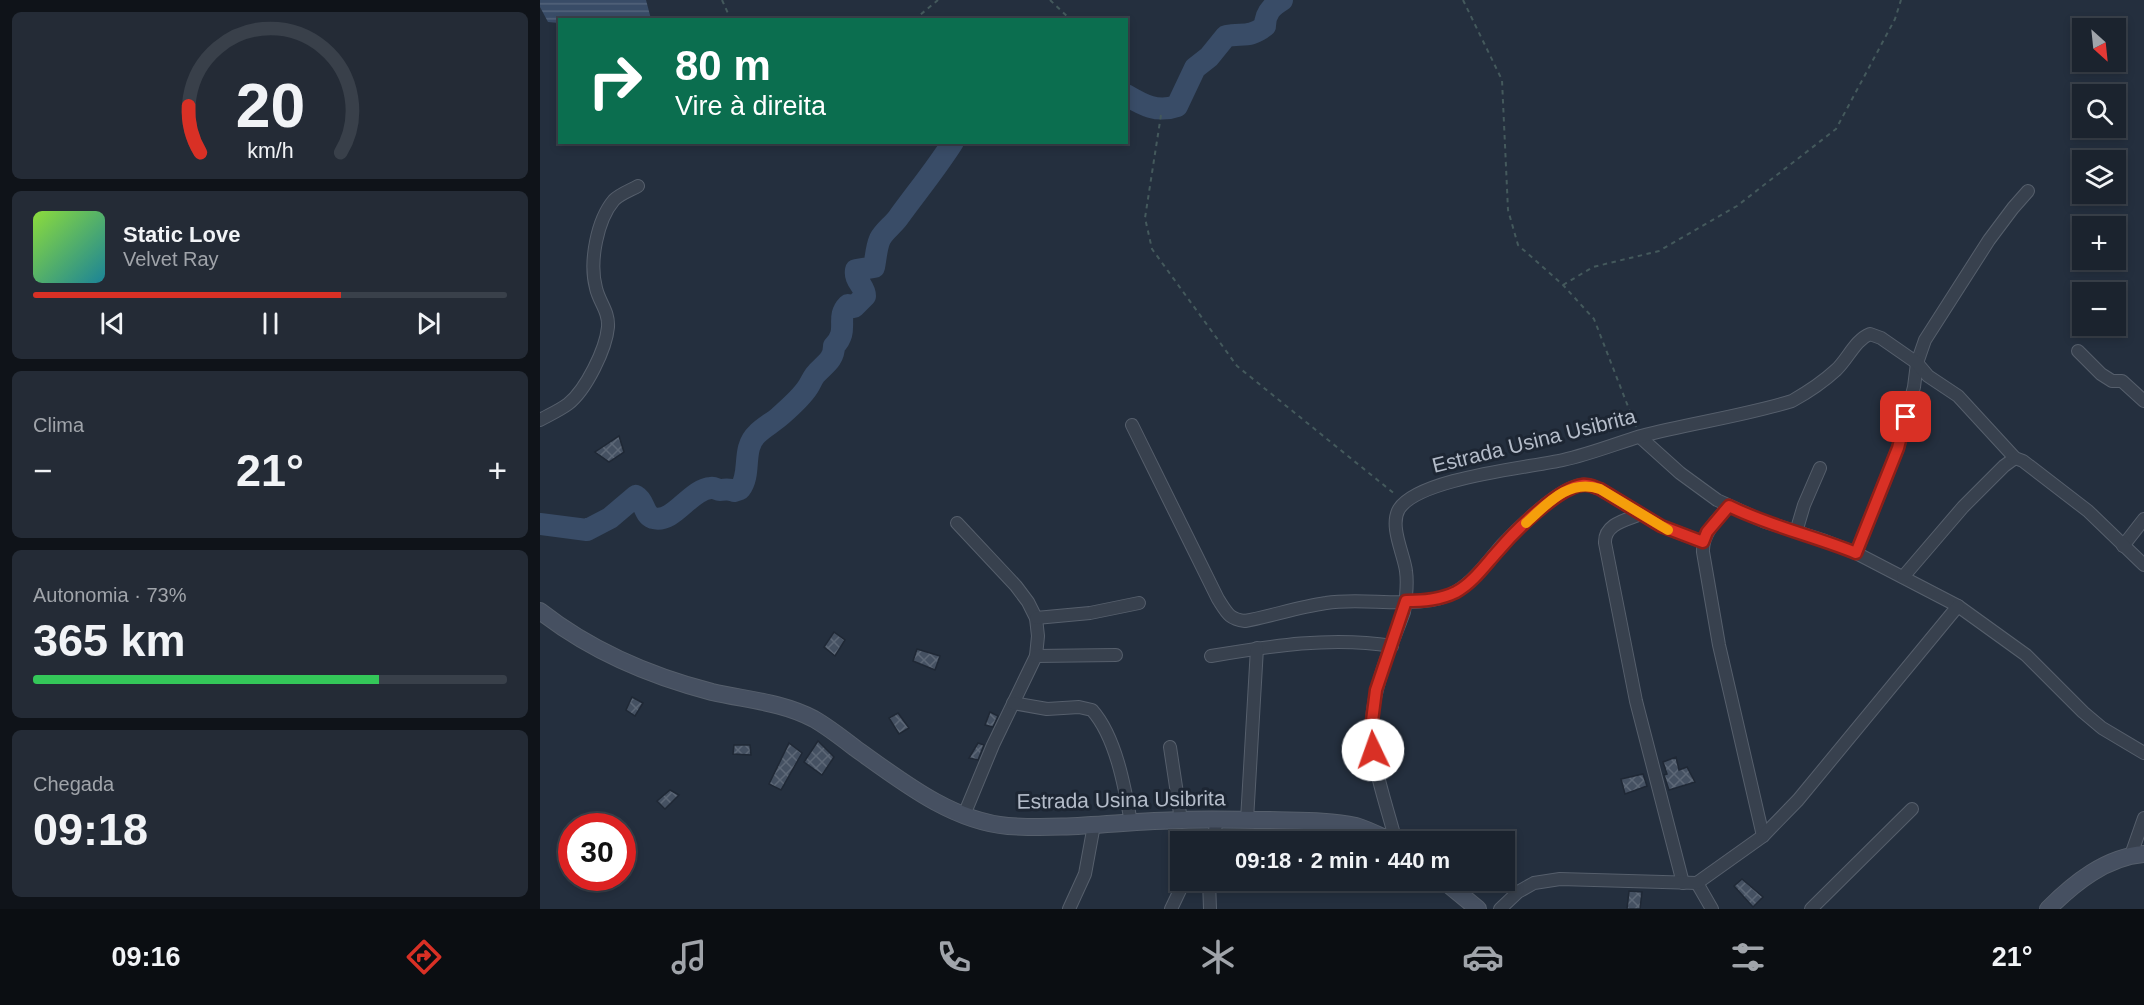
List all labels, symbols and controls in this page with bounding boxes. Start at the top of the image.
north arrow [2072,18,2126,72]
map controls [2072,18,2126,336]
icon: right [576,42,654,120]
text: 80 m [675,42,771,89]
text: 20 [235,71,305,140]
button: search [2072,84,2126,138]
text: Vire à direita [675,91,826,121]
text: km/h [247,139,293,163]
button: layers [2072,150,2126,204]
button: + [2072,216,2126,270]
text: Static Love [123,222,240,247]
text: Velvet Ray [123,248,219,270]
button: − [2072,282,2126,336]
icon: previous [96,307,129,340]
icon: pause [254,307,287,340]
icon: next [412,307,445,340]
pin [1880,391,1931,442]
icon: arrive [1889,400,1922,433]
street label: Estrada Usina Usibrita [1430,404,1638,477]
text: Clima [33,414,84,436]
text: 21° [236,445,304,496]
text: − [33,452,52,489]
text: + [488,452,507,489]
text: Autonomia · 73% [33,584,186,606]
text: 365 km [33,615,186,666]
position arrow [1341,718,1405,782]
text: Chegada [33,773,114,795]
street label: Estrada Usina Usibrita [1016,786,1226,813]
text: 09:18 [33,804,148,855]
speed limit sign: 30 [558,813,636,891]
text: 09:18 · 2 min · 440 m [1235,848,1450,873]
icon: directions [403,936,445,978]
icon: music [668,936,710,978]
icon: phone [933,936,975,978]
icon: climate [1197,936,1239,978]
icon: car [1462,936,1504,978]
icon: filters [1727,936,1769,978]
text: 09:16 [111,942,180,972]
text: 21° [1992,942,2033,972]

